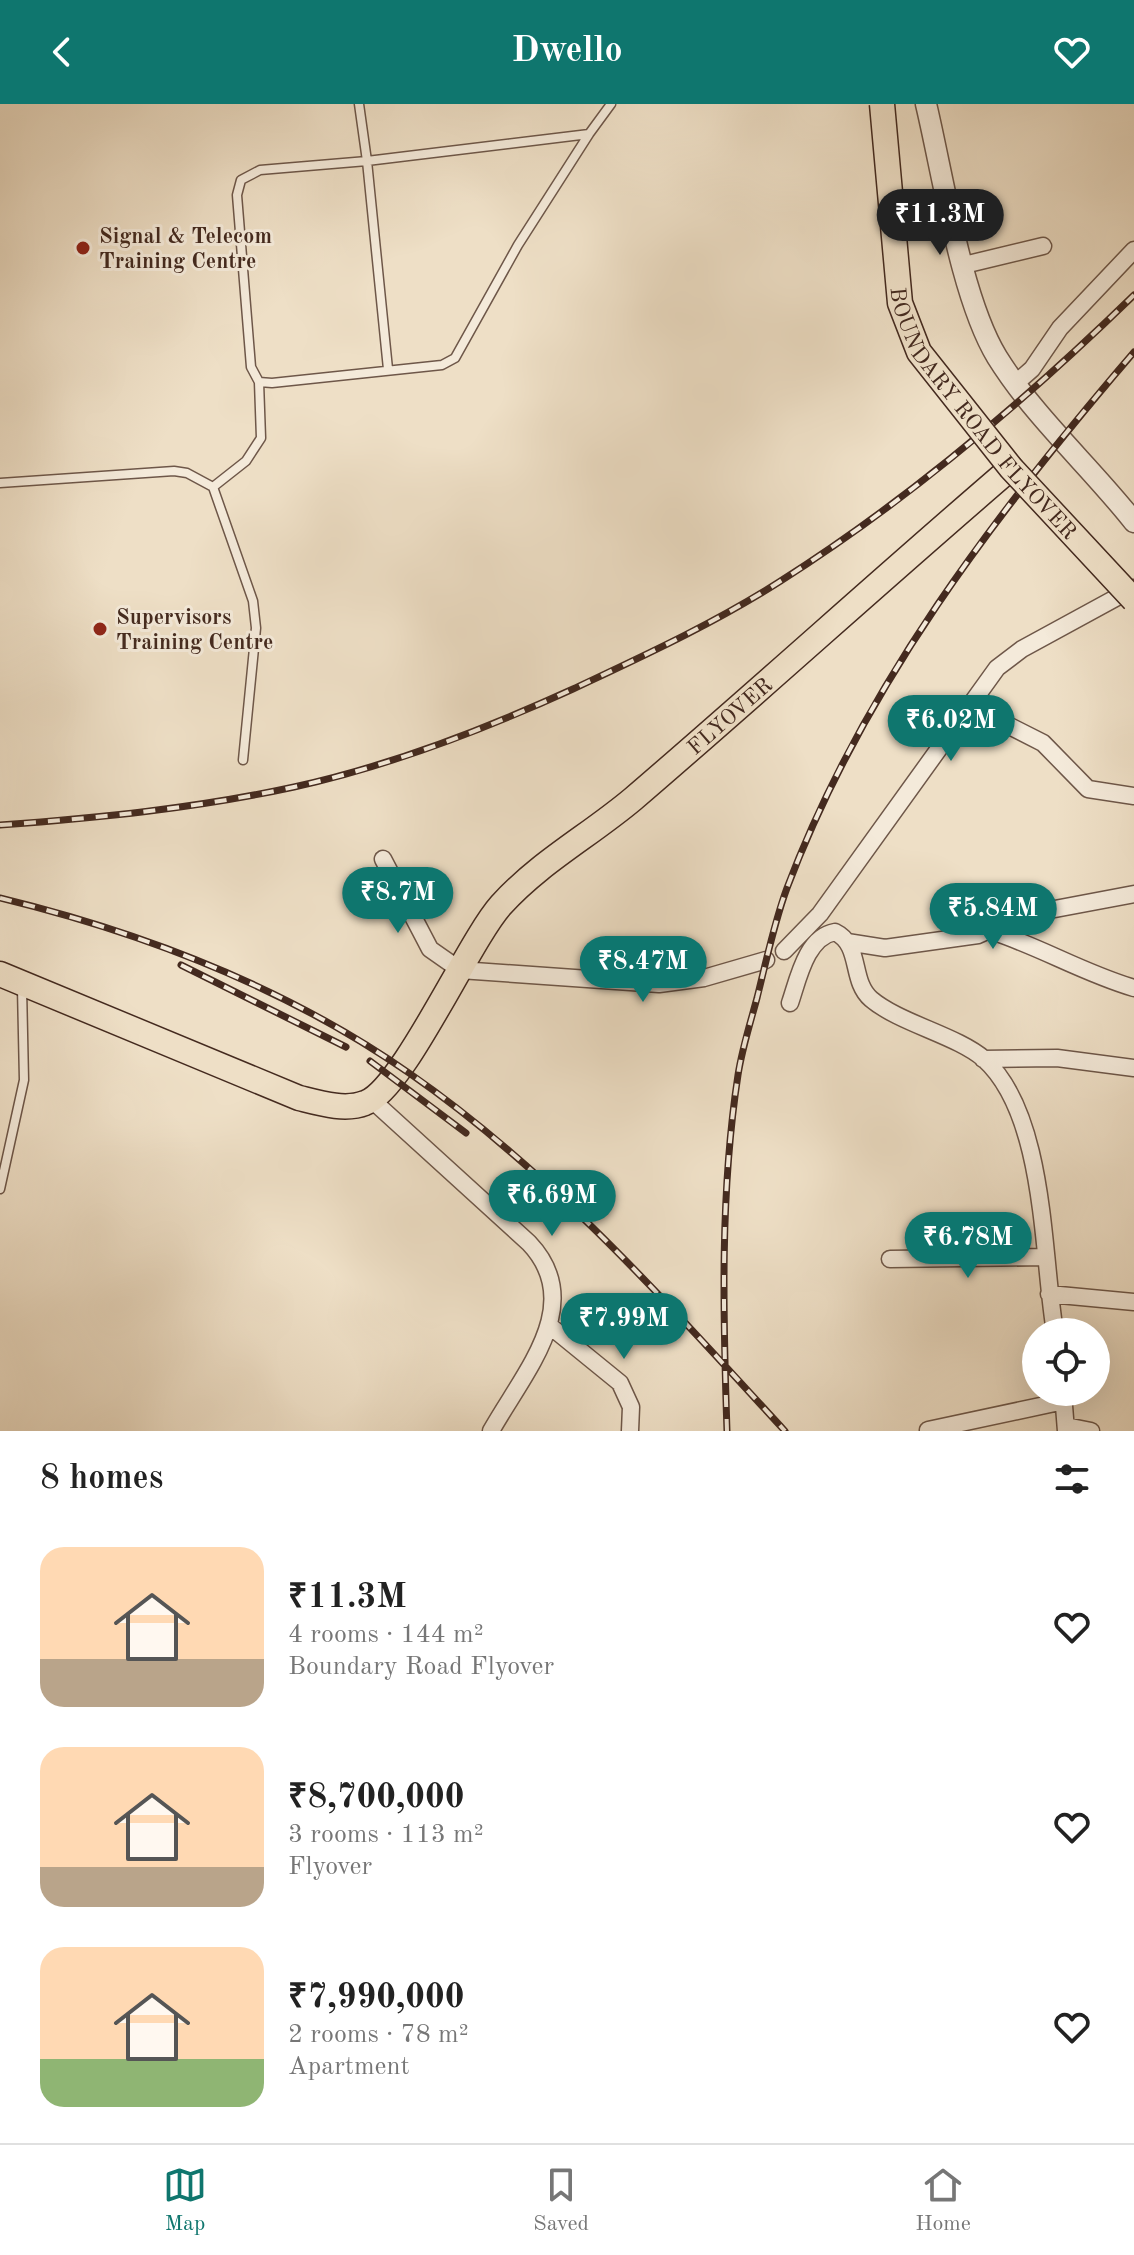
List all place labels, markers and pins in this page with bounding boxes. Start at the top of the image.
pin: ₹11.3M [875,189,1005,257]
place label: Signal & Telecom Training Centre [99,226,272,273]
marker: Signal & Telecom Training Centre [74,239,92,257]
place label: Supervisors Training Centre [116,607,273,654]
marker: Supervisors Training Centre [91,620,109,638]
pin: ₹6.02M [886,695,1016,763]
pin: ₹8.7M [342,867,454,935]
pin: ₹5.84M [928,883,1058,951]
pin: ₹8.47M [578,936,708,1004]
pin: ₹6.69M [487,1170,617,1238]
pin: ₹6.78M [903,1212,1033,1280]
pin: ₹7.99M [559,1293,689,1361]

